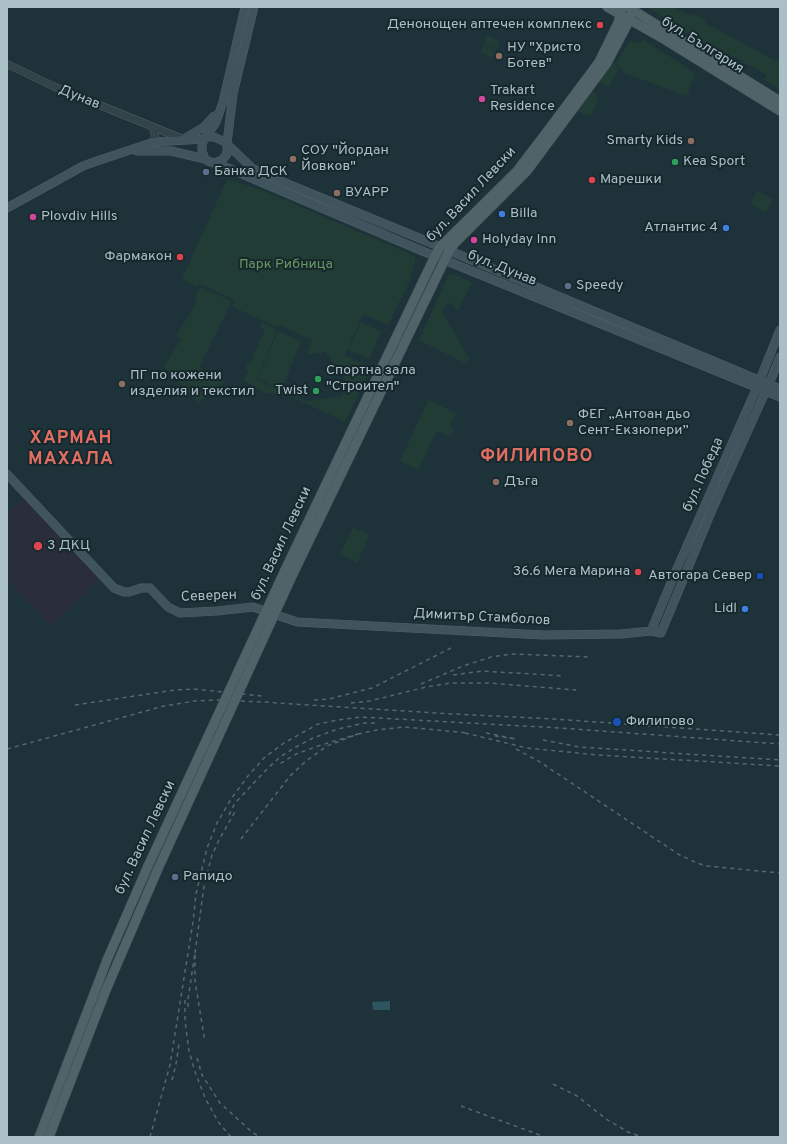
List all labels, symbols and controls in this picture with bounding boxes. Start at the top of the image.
street label: бул. България [658,14,746,78]
place label: Денонощен аптечен комплекс [387,17,592,33]
marker: Денонощен аптечен комплекс [595,20,605,30]
place label: НУ "Христо Ботев" [507,40,581,72]
marker: НУ "Христо Ботев" [494,51,504,61]
street label: Дунав [56,82,102,114]
place label: Trakart Residence [490,83,555,116]
marker: Trakart Residence [477,94,487,104]
place label: Smarty Kids [607,133,683,149]
marker: Smarty Kids [686,136,696,146]
place label: СОУ "Йордан Йовков" [301,143,389,176]
street label: бул. Васил Левски [424,144,520,246]
marker: СОУ "Йордан Йовков" [288,154,298,164]
place label: Kea Sport [683,154,745,170]
marker: Kea Sport [670,157,680,167]
place label: Банка ДСК [214,164,288,180]
marker: Банка ДСК [201,167,211,177]
place label: Марешки [600,172,662,188]
marker: Марешки [587,175,597,185]
place label: ВУАРР [345,185,389,201]
marker: ВУАРР [332,188,342,198]
place label: Billa [510,206,537,222]
place label: Plovdiv Hills [41,209,117,225]
marker: Billa [497,209,507,219]
marker: Plovdiv Hills [28,212,38,222]
place label: Атлантис 4 [644,220,718,236]
marker: Атлантис 4 [721,223,731,233]
place label: Holyday Inn [482,232,556,248]
marker: Holyday Inn [469,235,479,245]
street label: бул. Дунав [465,248,539,290]
place label: Фармакон [105,249,172,265]
marker: Фармакон [175,252,185,262]
park label: Парк Рибница [239,257,333,273]
place label: Speedy [576,278,623,294]
marker: Speedy [563,281,573,291]
place label: Спортна зала "Строител" [326,363,416,396]
place label: ПГ по кожени изделия и текстил [130,368,255,400]
marker: Спортна зала "Строител" [313,374,323,384]
marker: ПГ по кожени изделия и текстил [117,379,127,389]
place label: Twist [275,383,308,399]
marker: Twist [311,386,321,396]
place label: ФЕГ „Антоан дьо Сент-Екзюпери” [578,407,690,440]
marker: ФЕГ „Антоан дьо Сент-Екзюпери” [565,418,575,428]
district label: ХАРМАН МАХАЛА [28,428,114,470]
street label: бул. Победа [680,435,728,515]
district label: ФИЛИПОВО [480,446,594,468]
place label: Дъга [504,474,538,490]
marker: Дъга [491,477,501,487]
street label: бул. Васил Левски [248,484,316,604]
place label: 3 ДКЦ [47,538,90,554]
marker: 3 ДКЦ [32,540,44,552]
place label: 36.6 Мега Марина [513,564,630,580]
marker: 36.6 Мега Марина [633,567,643,577]
place label: Автогара Север [648,568,752,584]
marker: Автогара Север [755,571,765,581]
street label: Северен [181,588,237,606]
place label: Lidl [714,601,737,617]
marker: Lidl [740,604,750,614]
street label: Димитър Стамболов [413,606,551,630]
place label: Филипово [626,714,694,730]
marker: Филипово [611,716,623,728]
street label: бул. Васил Левски [112,778,180,898]
place label: Рапидо [183,869,233,885]
marker: Рапидо [170,872,180,882]

